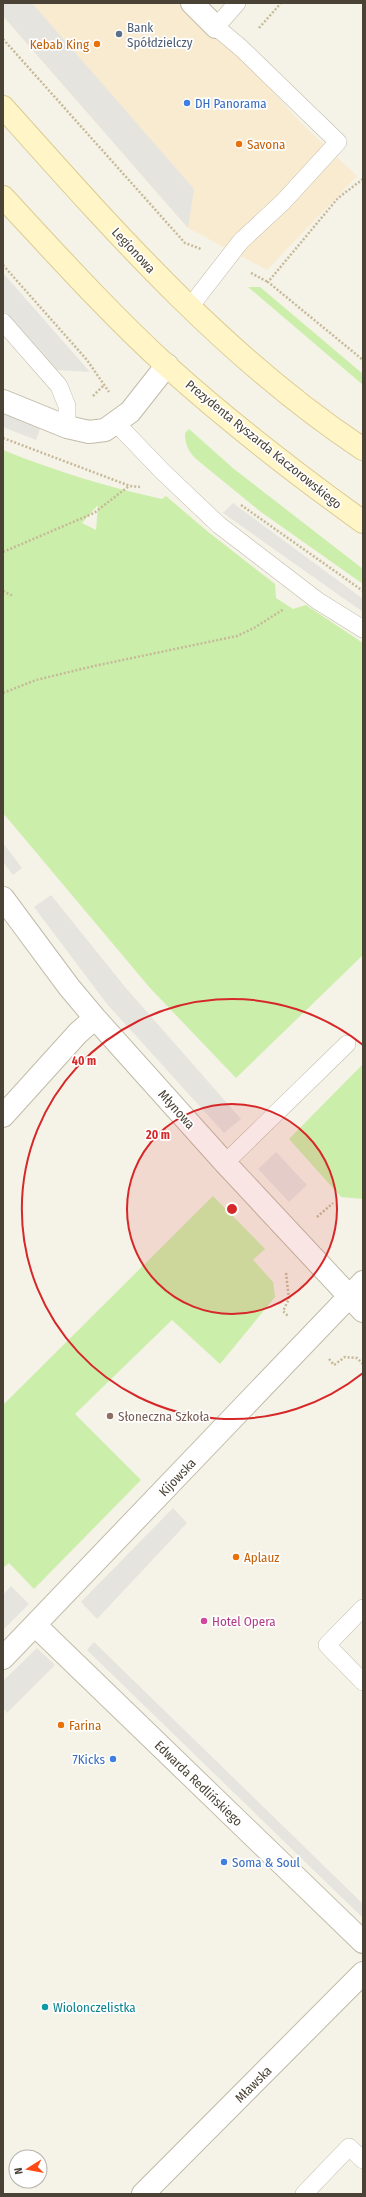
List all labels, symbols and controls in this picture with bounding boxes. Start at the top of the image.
place label: Bank Spółdzielczy [127,20,193,50]
marker: Bank Spółdzielczy [114,29,124,39]
place label: Kebab King [30,37,90,52]
marker: Kebab King [92,39,102,49]
place label: DH Panorama [195,96,267,111]
marker: DH Panorama [182,98,192,108]
place label: Savona [247,137,285,152]
marker: Savona [234,139,244,149]
street label: Legionowa [109,225,158,276]
street label: Prezydenta Ryszarda Kaczorowskiego [183,377,345,512]
text: 40 m [72,1054,96,1068]
street label: Młynowa [155,1087,198,1132]
text: 20 m [145,1128,170,1142]
centre of rings [225,1202,239,1216]
place label: Słoneczna Szkoła [118,1409,209,1424]
marker: Słoneczna Szkoła [105,1411,115,1421]
street label: Kijowska [156,1455,199,1499]
place label: Aplauz [244,1550,279,1565]
marker: Aplauz [231,1552,241,1562]
place label: Hotel Opera [212,1614,276,1629]
marker: Hotel Opera [199,1616,209,1626]
place label: Farina [69,1718,101,1733]
marker: Farina [56,1720,66,1730]
street label: Edwarda Redlińskiego [152,1738,246,1829]
place label: 7Kicks [72,1752,105,1767]
marker: 7Kicks [108,1754,118,1764]
place label: Soma & Soul [232,1855,300,1870]
marker: Soma & Soul [219,1857,229,1867]
place label: Wiolonczelistka [53,2000,136,2015]
marker: Wiolonczelistka [40,2002,50,2012]
street label: Mławska [232,2063,275,2106]
north arrow [8,2149,48,2189]
text: N [12,2166,26,2175]

